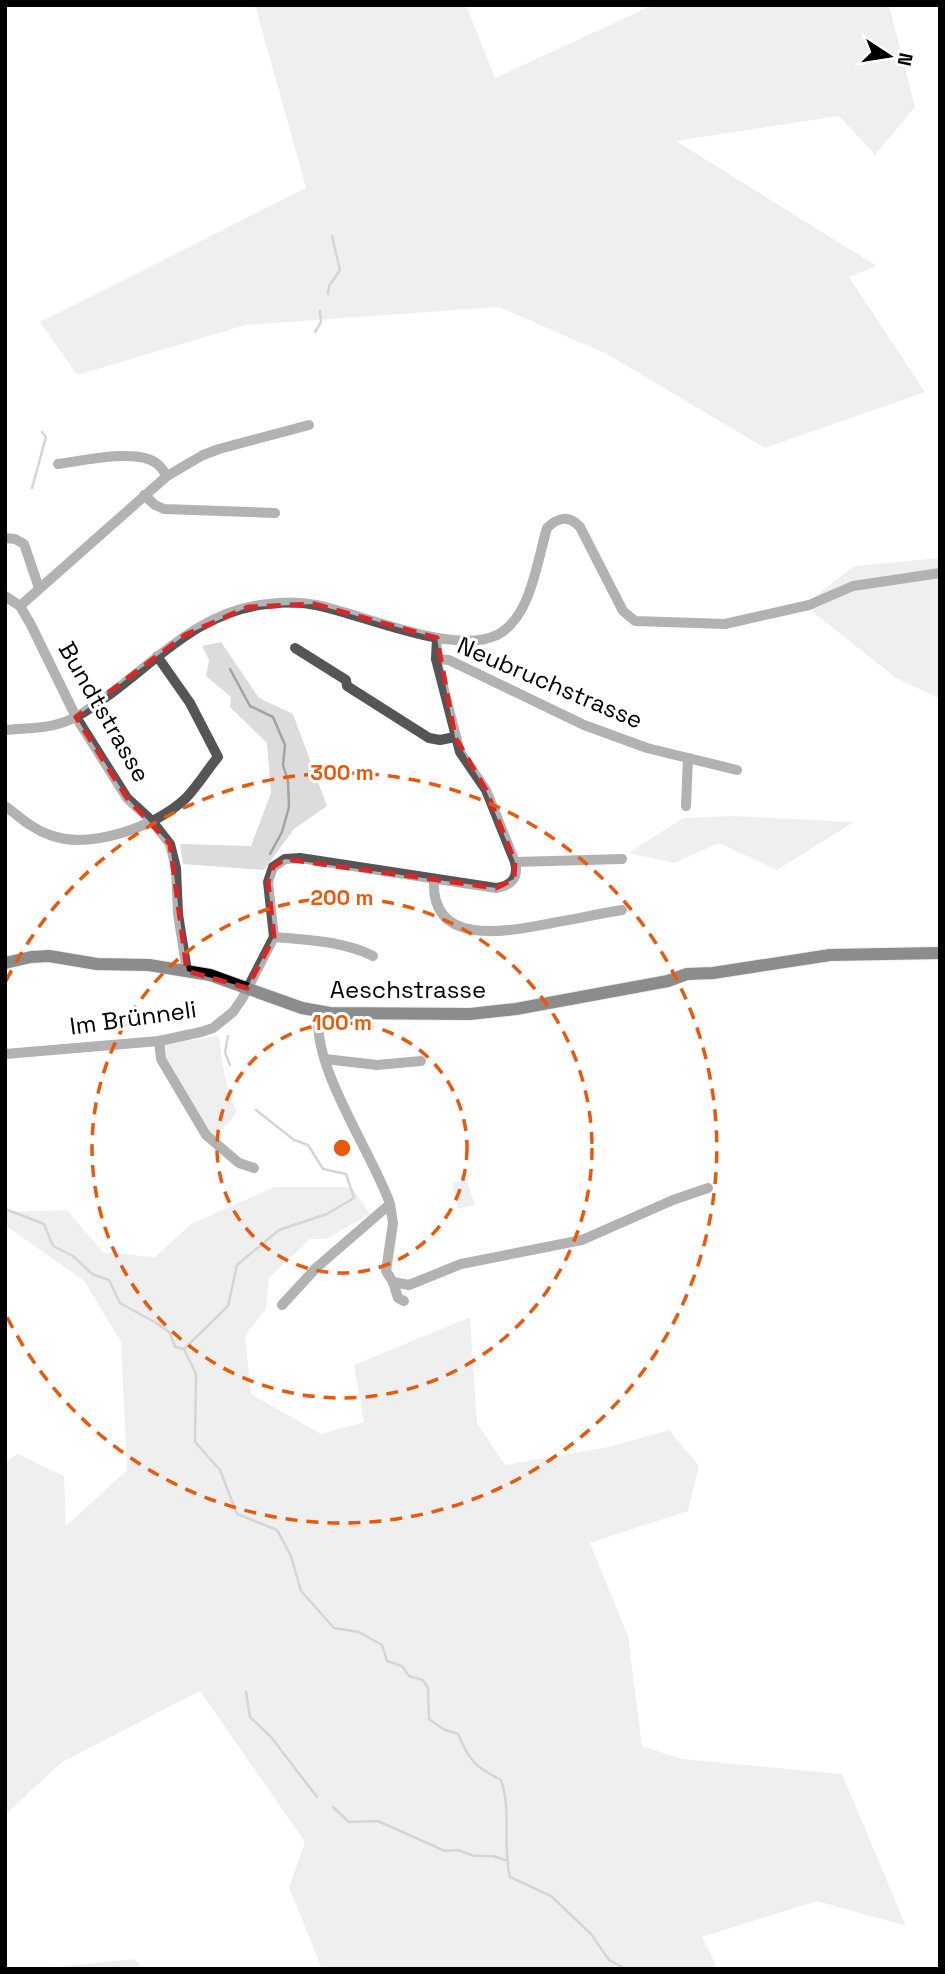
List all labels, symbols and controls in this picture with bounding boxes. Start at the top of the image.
north arrow [854,21,924,91]
text: N [892,51,919,68]
street label: Neubruchstrasse [453,630,648,736]
street label: Bundtstrasse [52,636,157,787]
text: 300 m [310,759,374,786]
text: 200 m [311,884,373,911]
street label: Aeschstrasse [330,974,486,1005]
street label: Im Brünneli [68,993,198,1042]
text: 100 m [312,1009,372,1036]
centre of rings [330,1136,354,1160]

